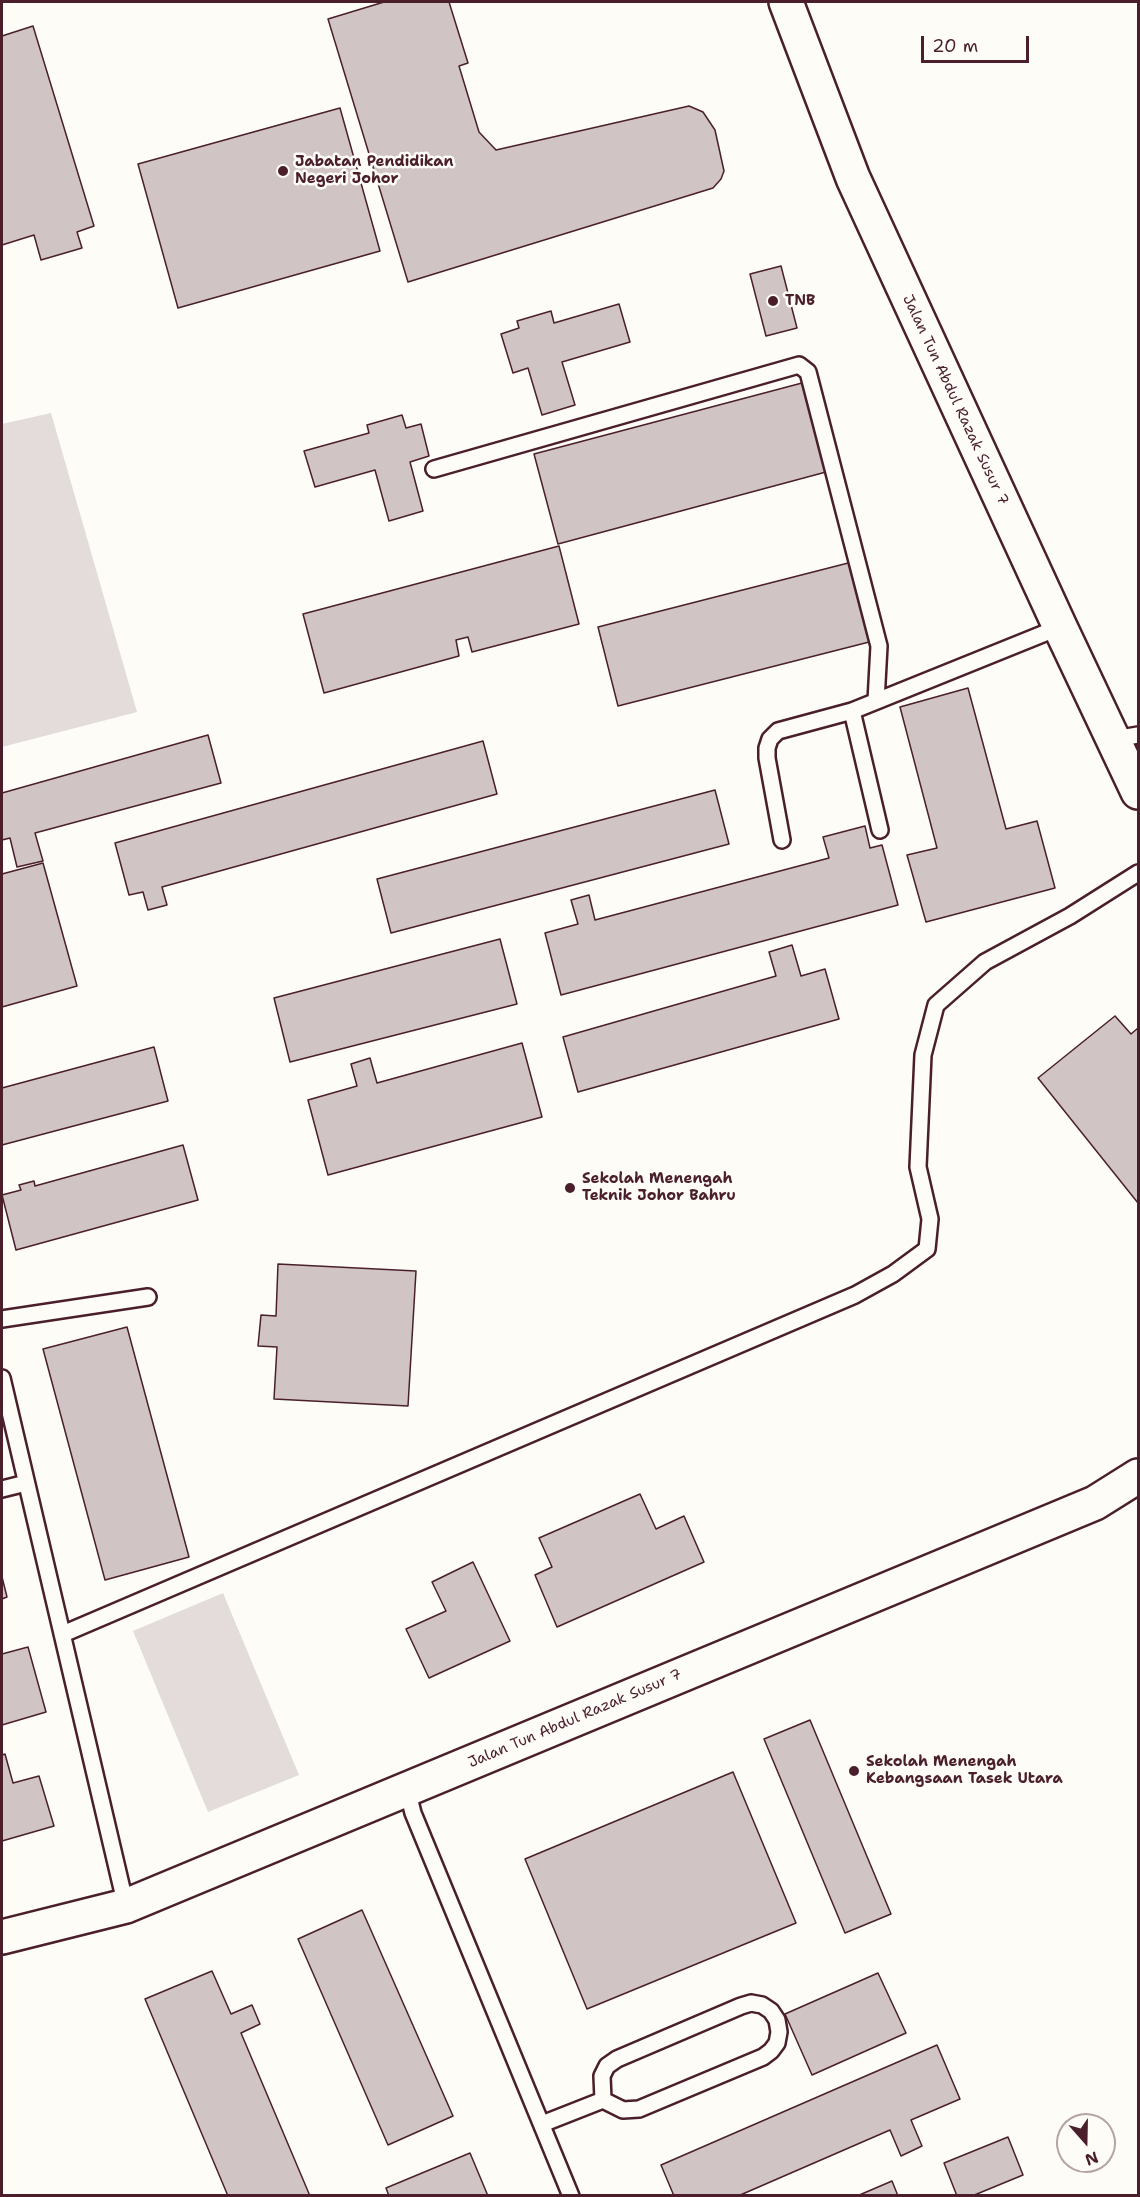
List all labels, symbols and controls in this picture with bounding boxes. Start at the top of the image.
scale bar [924,24,1032,62]
text: 20 m [932,34,978,58]
place label: Jabatan Pendidikan Negeri Johor [295,153,454,188]
marker: Jabatan Pendidikan Negeri Johor [276,164,290,178]
place label: TNB [785,292,815,310]
street label: Jalan Tun Abdul Razak Susur 7 [898,292,1012,508]
marker: TNB [766,294,780,308]
place label: Sekolah Menengah Teknik Johor Bahru [582,1170,736,1205]
marker: Sekolah Menengah Teknik Johor Bahru [563,1181,577,1195]
street label: Jalan Tun Abdul Razak Susur 7 [466,1666,684,1772]
place label: Sekolah Menengah Kebangsaan Tasek Utara [866,1753,1063,1788]
marker: Sekolah Menengah Kebangsaan Tasek Utara [847,1764,861,1778]
north arrow [1056,2113,1116,2173]
text: N [1082,2146,1101,2171]

